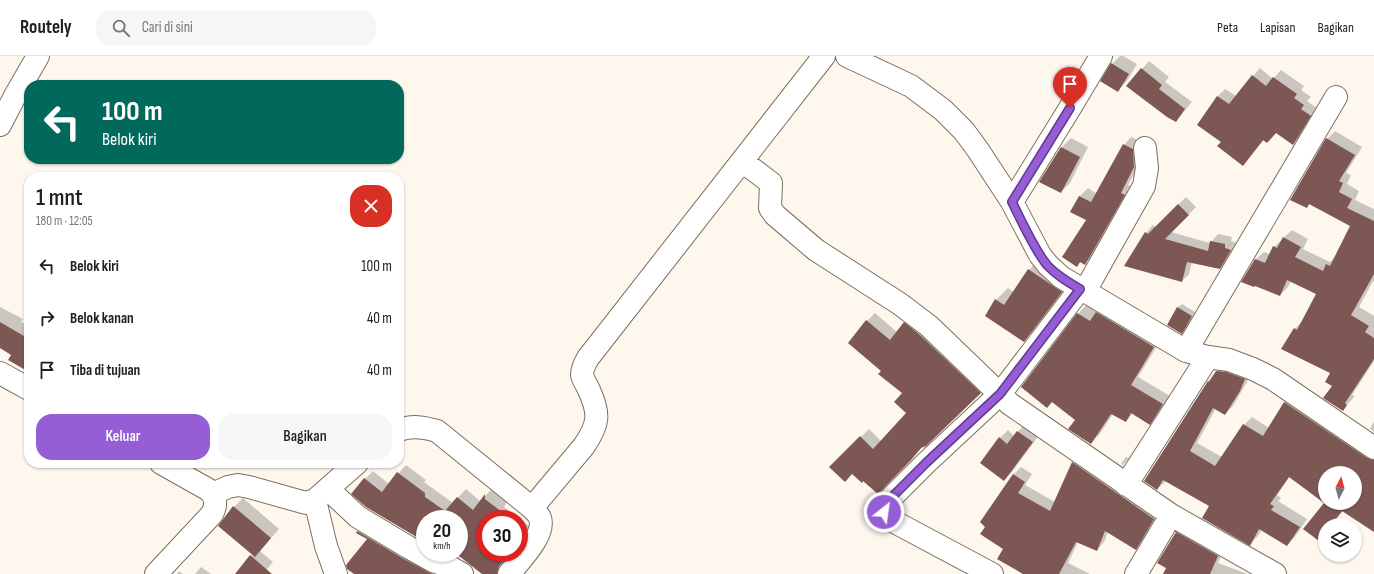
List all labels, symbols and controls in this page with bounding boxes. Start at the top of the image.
search box [96,10,376,46]
text: Routely [20,16,72,39]
icon: search [110,17,132,39]
text: Cari di sini [142,18,193,37]
text: Peta [1217,19,1238,36]
text: Lapisan [1260,19,1295,36]
text: Bagikan [1317,19,1354,36]
pin [1053,67,1087,108]
icon: arrive [1059,73,1081,95]
text: 100 m [102,95,163,128]
icon: left [36,96,88,148]
text: Belok kiri [102,129,157,150]
text: 1 mnt [36,183,83,212]
button: close [350,185,392,227]
text: 180 m · 12:05 [36,213,93,229]
icon: left [36,255,58,277]
text: Belok kiri [70,257,119,276]
text: 100 m [361,257,392,276]
icon: right [36,307,58,329]
text: Belok kanan [70,309,134,328]
text: 40 m [367,309,392,328]
icon: arrive [36,359,58,381]
text: Tiba di tujuan [70,361,140,380]
text: 40 m [367,361,392,380]
button: Keluar [36,414,210,460]
button: Bagikan [218,414,392,460]
north arrow [1318,466,1362,510]
map controls [1318,466,1362,562]
position arrow [863,491,905,533]
speed limit sign: 30 [476,510,528,562]
button: layers [1318,518,1362,562]
text: 20 [433,519,451,543]
text: km/h [433,540,451,552]

